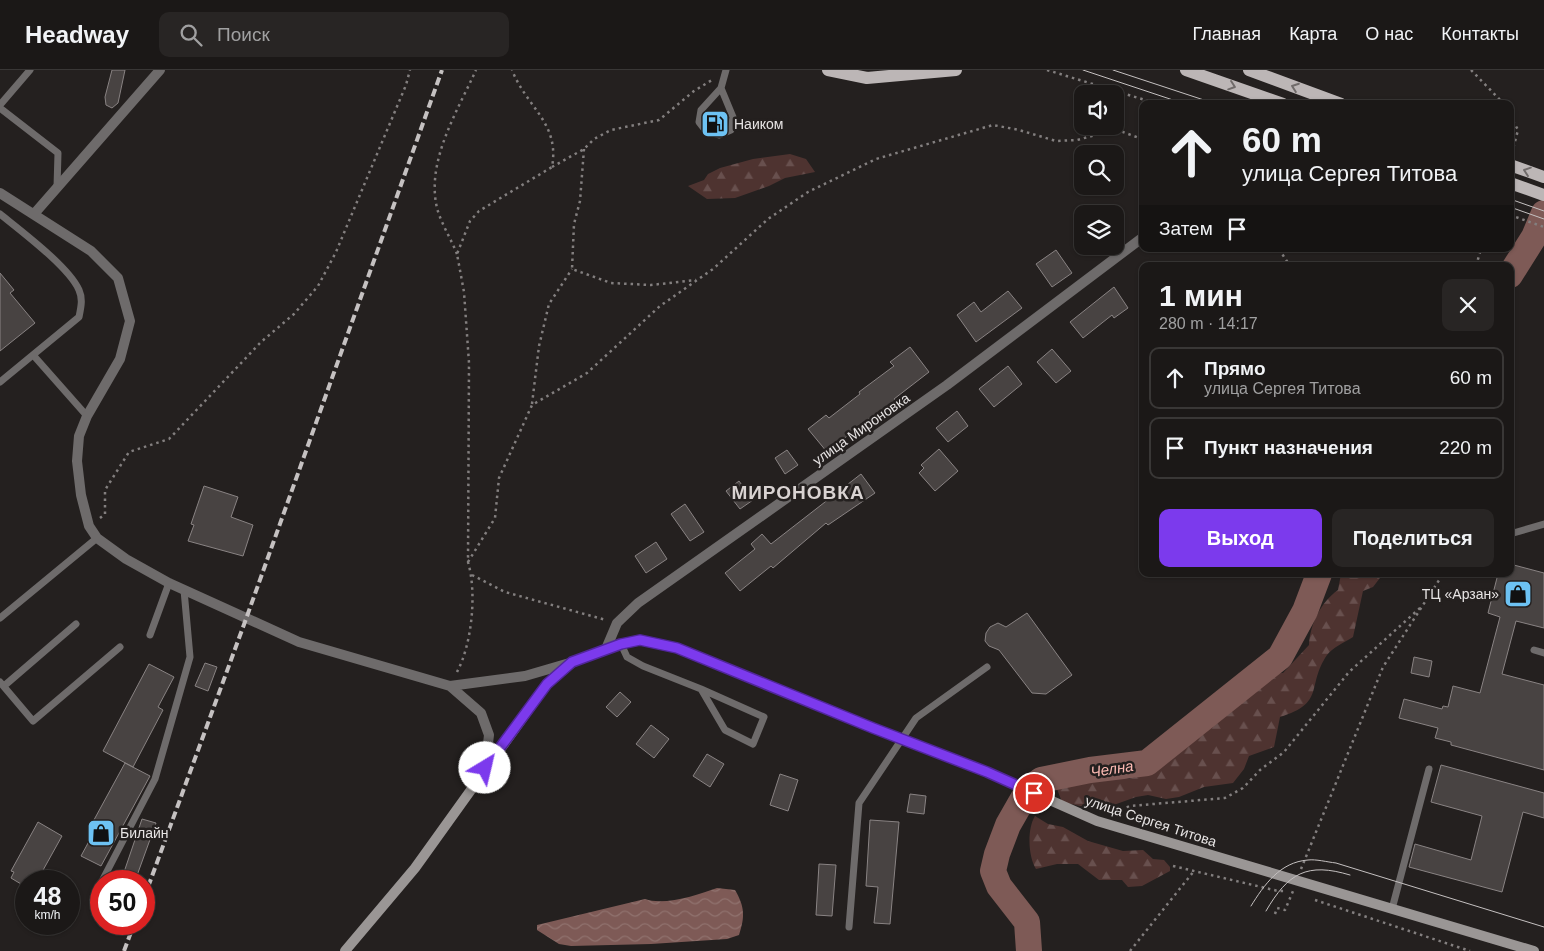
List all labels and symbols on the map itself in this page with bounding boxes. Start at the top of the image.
one-way arrow [1227,80,1236,90]
one-way arrow [1291,83,1300,93]
fuel station icon: Наиком [700,109,730,139]
place label: Наиком [734,116,783,132]
one-way arrow [1523,167,1532,177]
street label: улица Мироновка [809,389,913,468]
district label: МИРОНОВКА [731,482,865,503]
shop icon: ТЦ «Арзан» [1503,579,1533,609]
place label: ТЦ «Арзан» [1422,586,1499,602]
position arrow [458,741,510,793]
water label: Челна [1089,757,1134,780]
pin [1013,772,1055,814]
street label: улица Сергея Титова [1083,792,1219,850]
shop icon: Билайн [86,818,116,848]
place label: Билайн [120,825,169,841]
speed limit sign: 50 [90,870,155,935]

